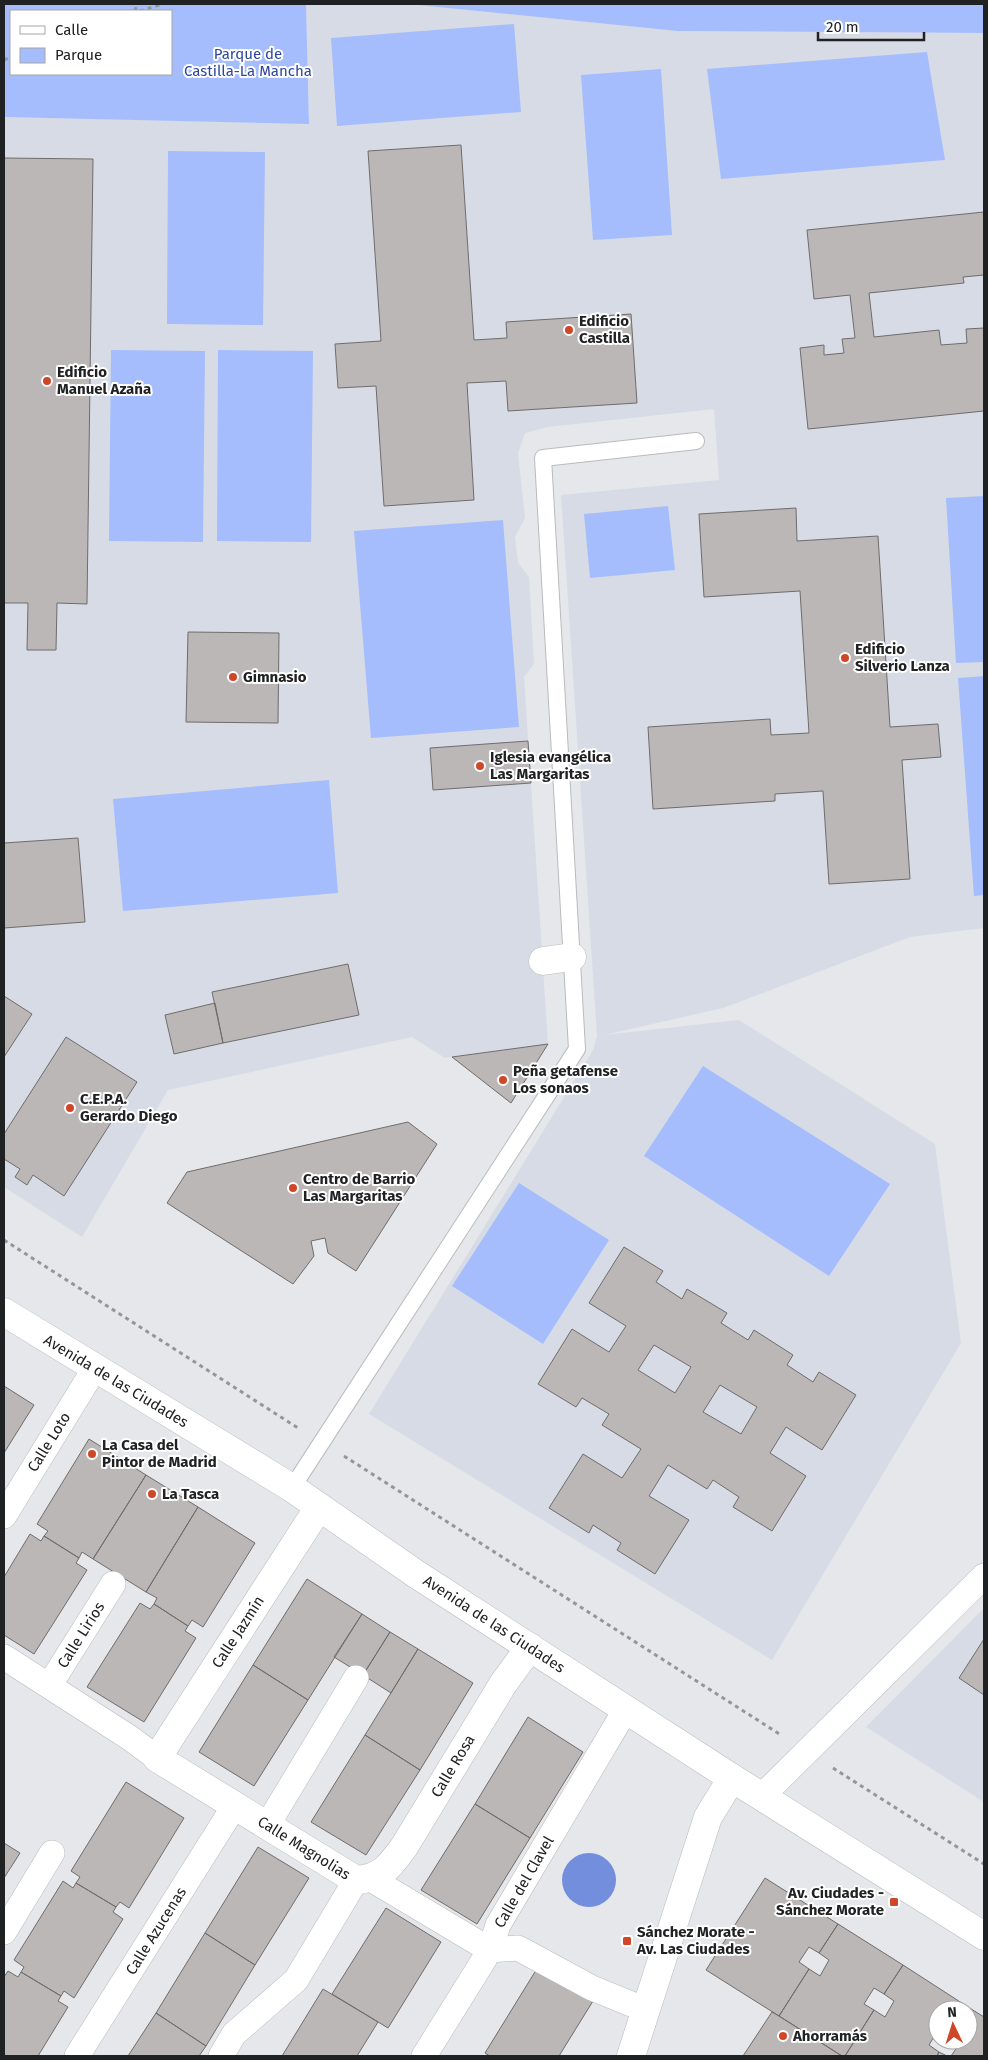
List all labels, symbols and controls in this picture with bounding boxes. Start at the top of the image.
legend [10,10,172,75]
scale bar [818,10,924,42]
text: 20 m [826,18,859,36]
text: Calle [55,21,88,39]
park label: Parque de Castilla-La Mancha [184,45,312,80]
text: Parque [55,46,102,64]
place label: Edificio Castilla [579,312,630,347]
marker: Edificio Castilla [563,324,575,336]
place label: Edificio Manuel Azaña [57,363,151,398]
marker: Edificio Manuel Azaña [41,375,53,387]
place label: Edificio Silverio Lanza [855,640,950,675]
marker: Edificio Silverio Lanza [839,652,851,664]
place label: Gimnasio [243,668,307,686]
marker: Gimnasio [227,671,239,683]
place label: Iglesia evangélica Las Margaritas [490,748,611,783]
marker: Iglesia evangélica Las Margaritas [474,760,486,772]
place label: Peña getafense Los sonaos [513,1062,618,1097]
marker: Peña getafense Los sonaos [497,1074,509,1086]
place label: C.E.P.A. Gerardo Diego [80,1090,178,1125]
marker: C.E.P.A. Gerardo Diego [64,1102,76,1114]
place label: Centro de Barrio Las Margaritas [303,1170,416,1205]
marker: Centro de Barrio Las Margaritas [287,1182,299,1194]
street label: Avenida de las Ciudades [41,1331,191,1431]
street label: Calle Loto [24,1409,74,1475]
place label: La Casa del Pintor de Madrid [102,1436,217,1471]
marker: La Casa del Pintor de Madrid [86,1448,98,1460]
place label: La Tasca [162,1485,219,1503]
marker: La Tasca [146,1488,158,1500]
street label: Avenida de las Ciudades [420,1571,568,1677]
street label: Calle Jazmín [208,1593,268,1671]
street label: Calle Lirios [54,1599,108,1671]
street label: Calle Rosa [427,1731,479,1801]
street label: Calle Magnolias [254,1812,354,1884]
street label: Calle del Clavel [490,1832,558,1931]
street label: Calle Azucenas [122,1884,190,1978]
place label: Av. Ciudades - Sánchez Morate [776,1884,884,1919]
marker: Av. Ciudades - Sánchez Morate [888,1896,900,1908]
place label: Sánchez Morate - Av. Las Ciudades [636,1923,755,1958]
marker: Sánchez Morate - Av. Las Ciudades [621,1935,633,1947]
north arrow [928,2000,978,2050]
text: N [947,2004,957,2021]
place label: Ahorramás [792,2027,867,2045]
marker: Ahorramás [777,2030,789,2042]

